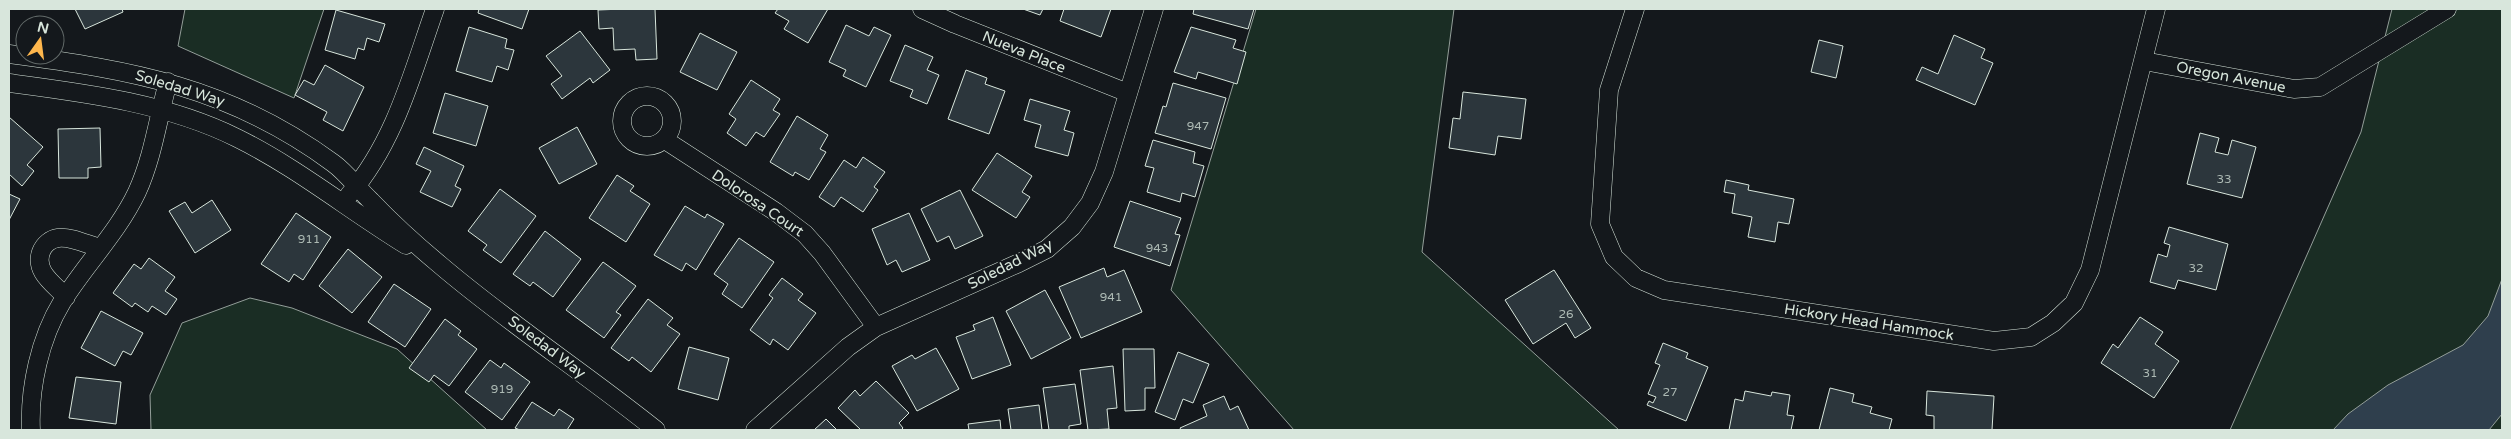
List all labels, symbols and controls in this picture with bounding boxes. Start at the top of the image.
north arrow [15,15,65,65]
text: N [36,18,51,37]
street label: Nueva Place [980,27,1068,77]
street label: Oregon Avenue [2175,58,2287,96]
street label: Soledad Way [133,66,227,110]
house number: 947 [1187,119,1209,133]
street label: Dolorosa Court [709,166,808,241]
house number: 33 [2216,172,2232,186]
house number: 911 [298,232,320,246]
street label: Soledad Way [965,235,1055,293]
house number: 943 [1146,241,1168,255]
house number: 32 [2188,261,2204,275]
house number: 941 [1100,290,1122,304]
street label: Hickory Head Hammock [1783,300,1955,344]
house number: 26 [1558,307,1574,321]
street label: Soledad Way [505,312,589,382]
house number: 31 [2142,366,2158,380]
house number: 919 [491,382,513,396]
house number: 27 [1662,385,1678,399]

